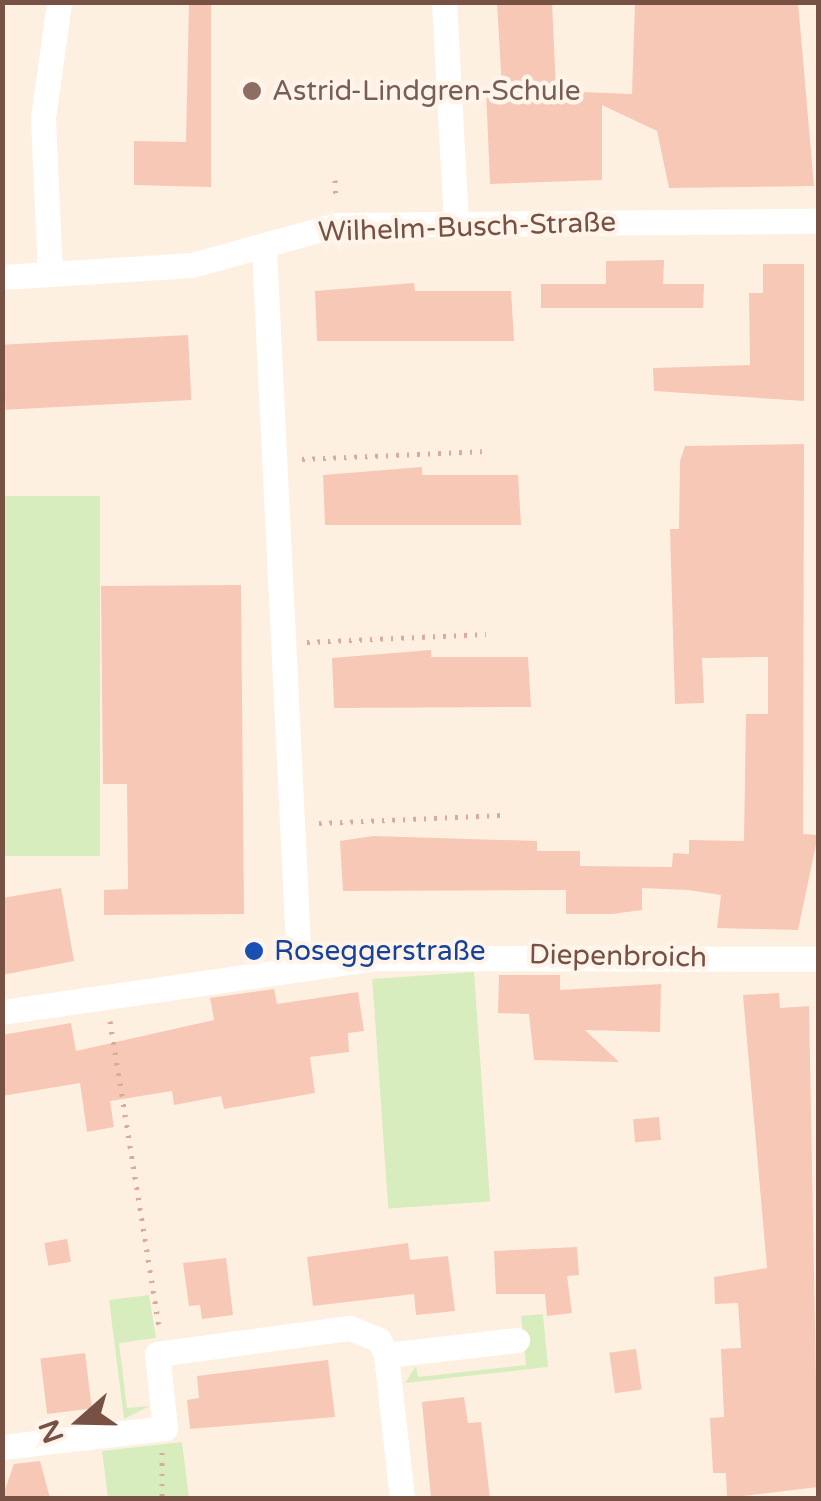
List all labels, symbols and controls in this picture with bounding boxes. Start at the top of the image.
place label: Astrid-Lindgren-Schule [272,74,581,108]
marker: Astrid-Lindgren-Schule [241,80,263,102]
street label: Wilhelm-Busch-Straße [317,205,617,249]
place label: Roseggerstraße [274,934,486,968]
street label: Diepenbroich [529,938,707,974]
marker: Roseggerstraße [243,940,265,962]
north arrow [30,1371,130,1471]
text: N [32,1415,72,1448]

